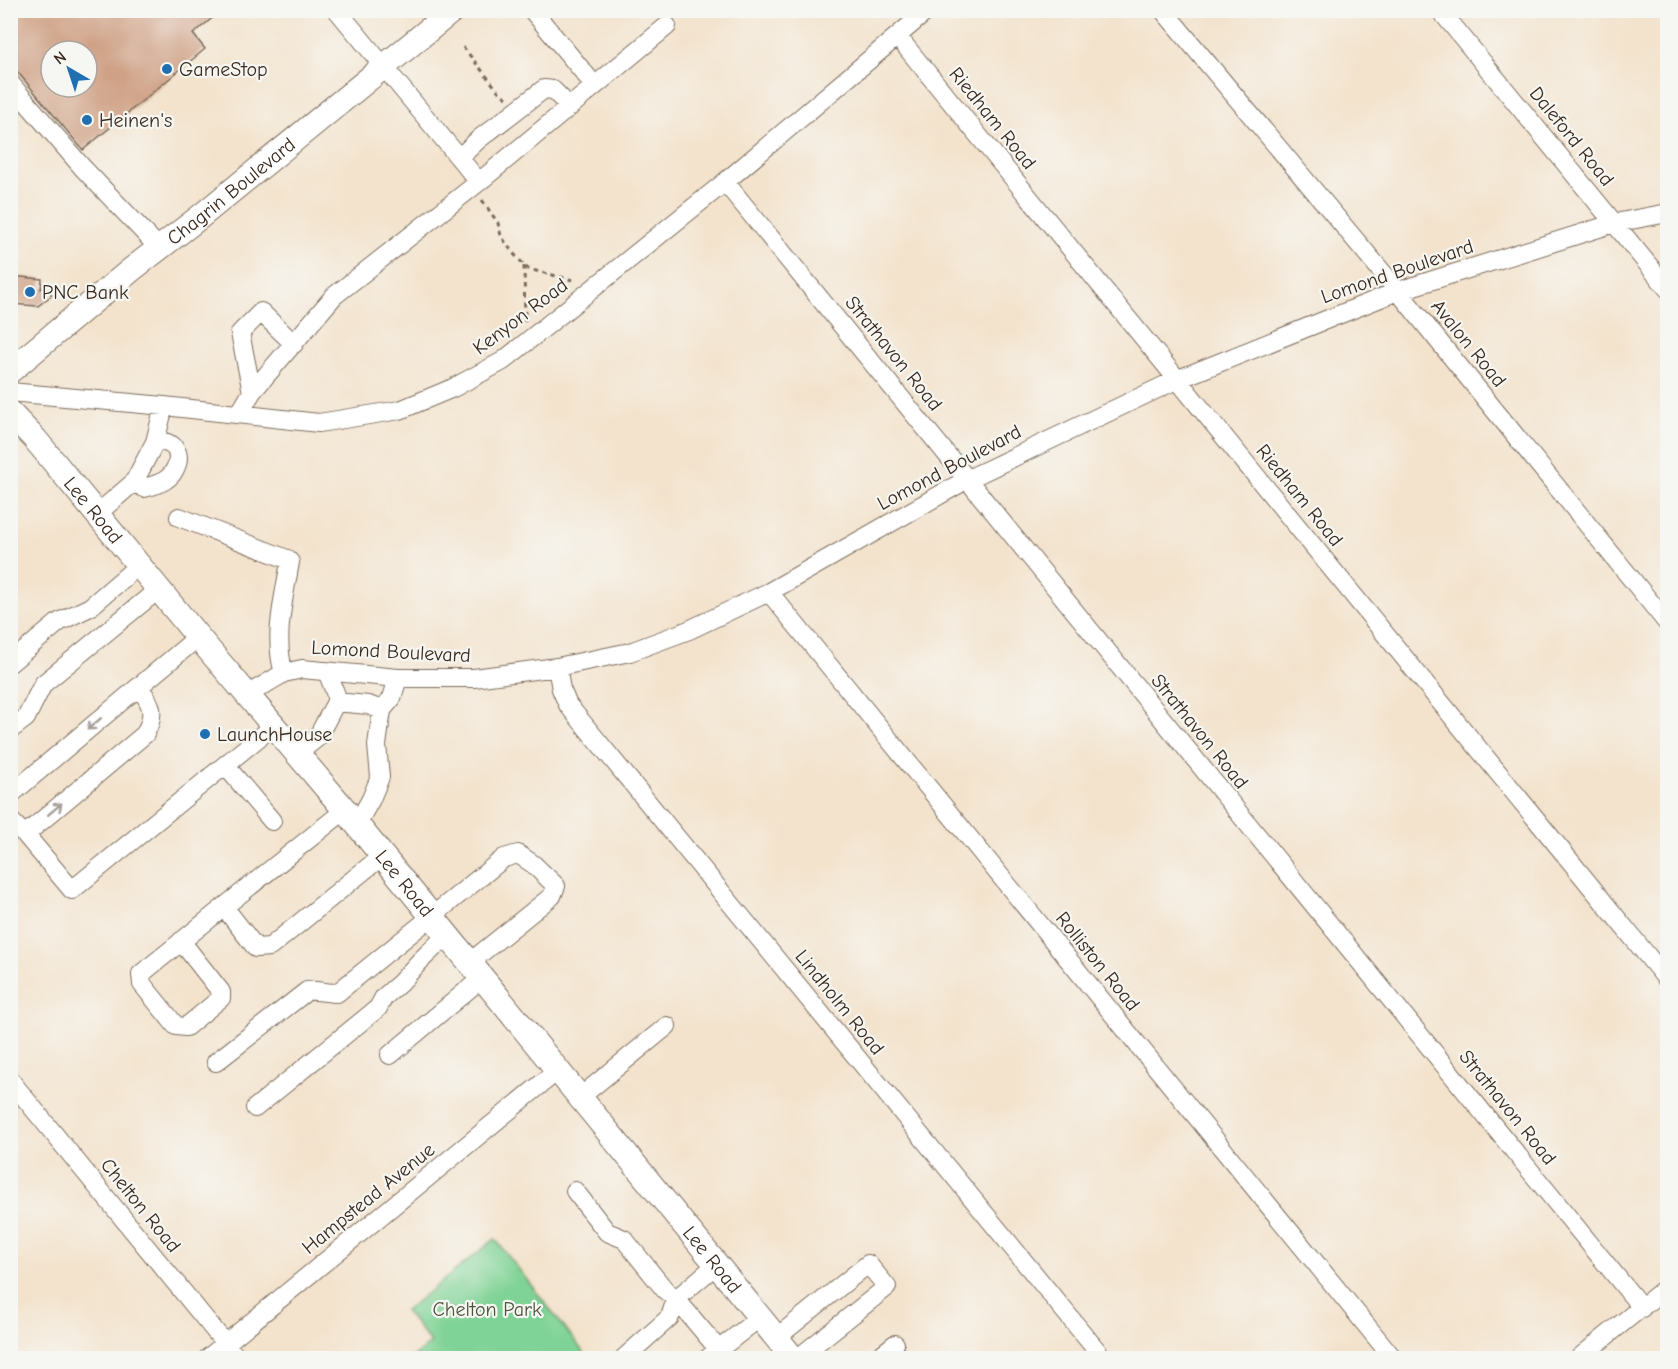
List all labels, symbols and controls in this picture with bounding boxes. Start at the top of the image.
north arrow [39,39,99,99]
text: N [50,48,70,68]
place label: GameStop [179,58,268,81]
marker: GameStop [160,62,174,76]
street label: Riedham Road [944,63,1041,174]
street label: Daleford Road [1525,82,1619,191]
place label: Heinen's [99,109,172,132]
marker: Heinen's [80,113,94,127]
street label: Chagrin Boulevard [163,133,300,250]
street label: Lomond Boulevard [1318,235,1476,308]
street label: Kenyon Road [468,273,572,359]
place label: PNC Bank [42,281,129,304]
marker: PNC Bank [23,285,37,299]
street label: Strathavon Road [840,291,947,415]
street label: Avalon Road [1426,295,1511,392]
street label: Lomond Boulevard [873,420,1025,515]
street label: Riedham Road [1251,440,1348,551]
street label: Lee Road [59,472,127,548]
street label: Lomond Boulevard [311,636,471,667]
street label: Strathavon Road [1146,669,1253,793]
one-way arrow [86,718,102,731]
place label: LaunchHouse [217,723,332,746]
marker: LaunchHouse [198,727,212,741]
one-way arrow [47,802,62,816]
street label: Lee Road [370,845,438,922]
street label: Rolliston Road [1051,907,1144,1015]
street label: Lindholm Road [790,945,889,1059]
street label: Strathavon Road [1454,1045,1561,1169]
street label: Hampstead Avenue [297,1138,439,1259]
street label: Chelton Road [96,1154,185,1257]
street label: Lee Road [678,1222,746,1298]
park label: Chelton Park [432,1298,542,1321]

